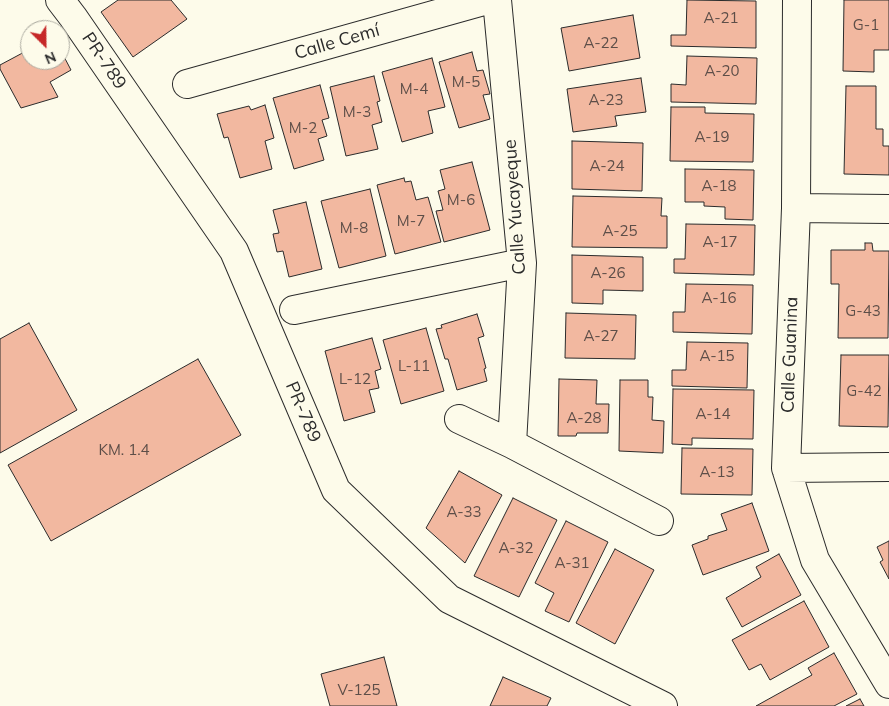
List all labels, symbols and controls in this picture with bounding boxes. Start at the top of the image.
house number: A-21 [703,9,739,27]
house number: G-1 [853,16,879,34]
north arrow [20,20,70,70]
street label: Calle Cemí [292,20,382,64]
street label: PR-789 [77,28,131,94]
house number: A-22 [583,34,619,52]
text: N [42,48,59,68]
house number: A-20 [704,62,740,80]
house number: M-5 [452,73,480,91]
house number: M-4 [400,80,428,98]
house number: A-23 [588,91,624,109]
house number: M-3 [343,103,371,121]
house number: M-2 [289,119,317,137]
house number: A-19 [694,128,730,146]
street label: Calle Yucayeque [499,139,531,275]
house number: A-24 [589,157,625,175]
house number: A-18 [701,177,737,195]
house number: M-6 [447,191,475,209]
house number: M-7 [397,212,425,230]
house number: M-8 [340,219,368,237]
house number: A-25 [602,222,638,240]
house number: A-17 [702,233,738,251]
house number: A-26 [590,264,626,282]
house number: A-16 [701,289,737,307]
street label: Calle Guanina [777,296,803,414]
house number: G-43 [845,302,881,320]
house number: A-27 [583,327,619,345]
house number: A-15 [699,347,735,365]
house number: L-11 [398,357,430,375]
house number: L-12 [339,370,371,388]
street label: PR-789 [281,378,325,446]
house number: G-42 [846,382,882,400]
house number: A-14 [695,405,731,423]
house number: A-28 [566,409,602,427]
house number: KM. 1.4 [98,441,150,459]
house number: A-13 [699,463,735,481]
house number: A-33 [446,503,482,521]
house number: A-32 [498,539,534,557]
house number: A-31 [554,554,590,572]
house number: V-125 [337,681,381,699]

